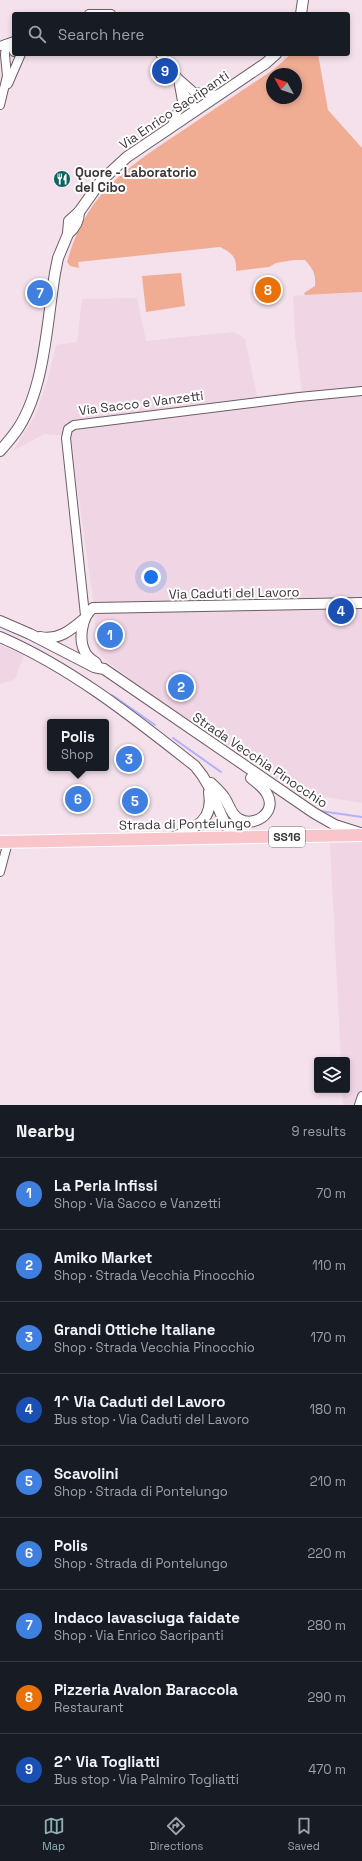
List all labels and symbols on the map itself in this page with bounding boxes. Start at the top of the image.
pin: 9 [152,56,178,86]
street label: Via Enrico Sacripanti [116,67,232,153]
north arrow [266,68,302,104]
place label: Quore - Laboratorio del Cibo [75,164,197,196]
restaurant icon: Quore - Laboratorio del Cibo [52,169,72,189]
pin: 8 [255,275,281,305]
pin: 7 [27,278,53,308]
street label: Via Sacco e Vanzetti [78,387,204,419]
your location [141,567,161,587]
street label: Via Caduti del Lavoro [168,583,300,603]
pin: 4 [328,596,354,626]
pin: 1 [97,620,123,650]
pin: 2 [168,672,194,702]
street label: Strada Vecchia Pinocchio [189,708,331,812]
pin: 3 [116,744,142,774]
pin: 6 [65,784,91,814]
pin: 5 [122,786,148,816]
street label: Strada di Pontelungo [119,814,251,834]
road number: SS16 [269,827,305,847]

